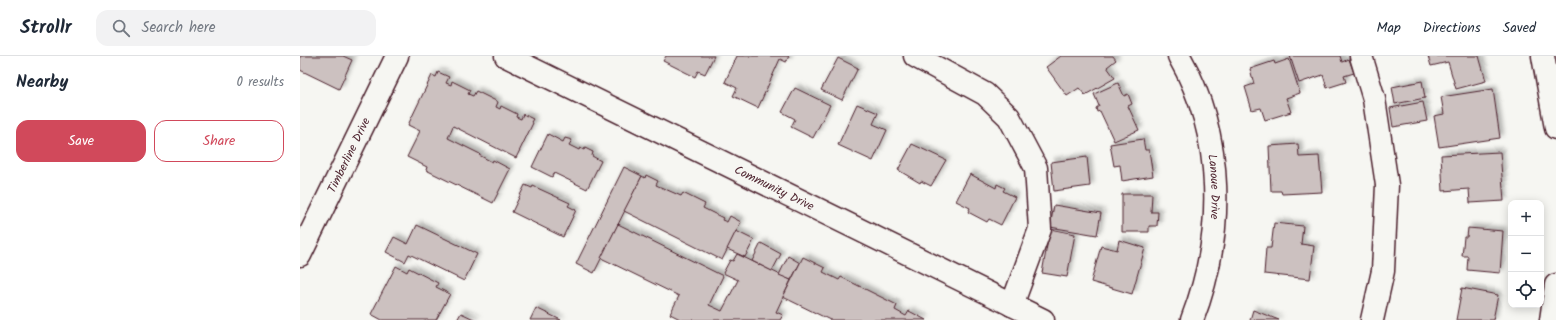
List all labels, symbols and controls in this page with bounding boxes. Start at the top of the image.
search box [96,10,376,46]
text: Strollr [20,13,72,43]
text: Search here [142,16,216,40]
icon: search [110,17,132,39]
text: Map [1376,17,1401,39]
text: Directions [1423,17,1481,39]
text: Saved [1503,17,1536,39]
text: Nearby [16,69,68,96]
text: 0 results [237,72,284,93]
street label: Timberline Drive [323,114,376,196]
button: Save [16,120,146,162]
button: Share [154,120,284,162]
street label: Lanoue Drive [1202,153,1224,220]
street label: Community Drive [731,161,818,216]
map controls [1508,200,1544,308]
button: + [1508,200,1544,236]
button: − [1508,236,1544,272]
button: locate [1508,272,1544,308]

